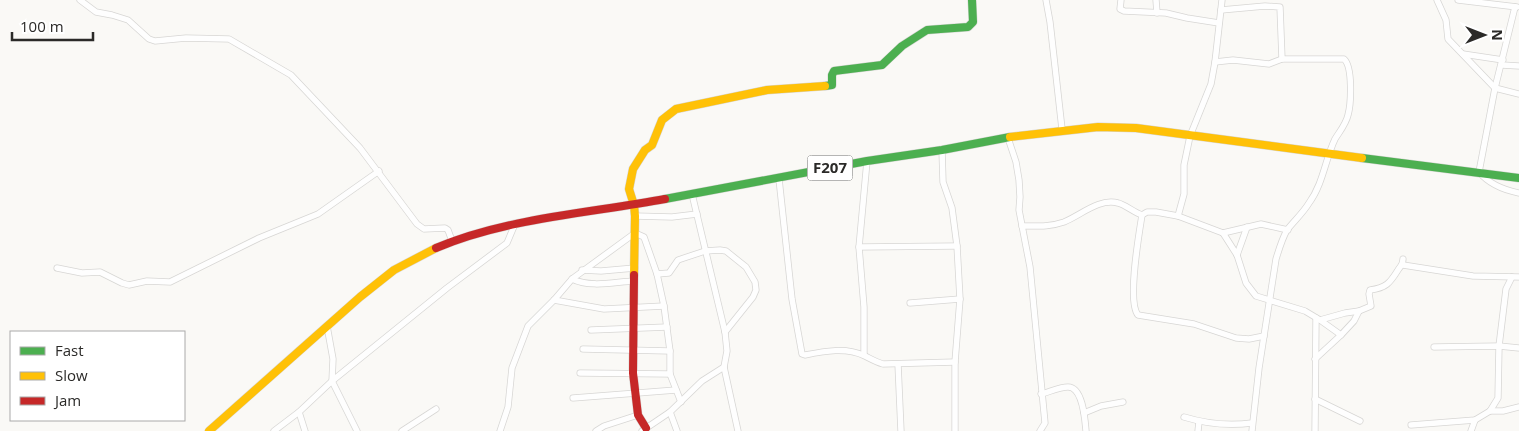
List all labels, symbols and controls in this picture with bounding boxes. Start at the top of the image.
scale bar [12,10,94,42]
north arrow [1459,10,1509,60]
text: 100 m [20,16,64,36]
text: N [1488,29,1507,41]
road number: F207 [808,156,852,180]
legend [10,331,185,421]
text: Fast [55,340,84,360]
text: Slow [55,365,88,385]
text: Jam [53,390,81,410]

